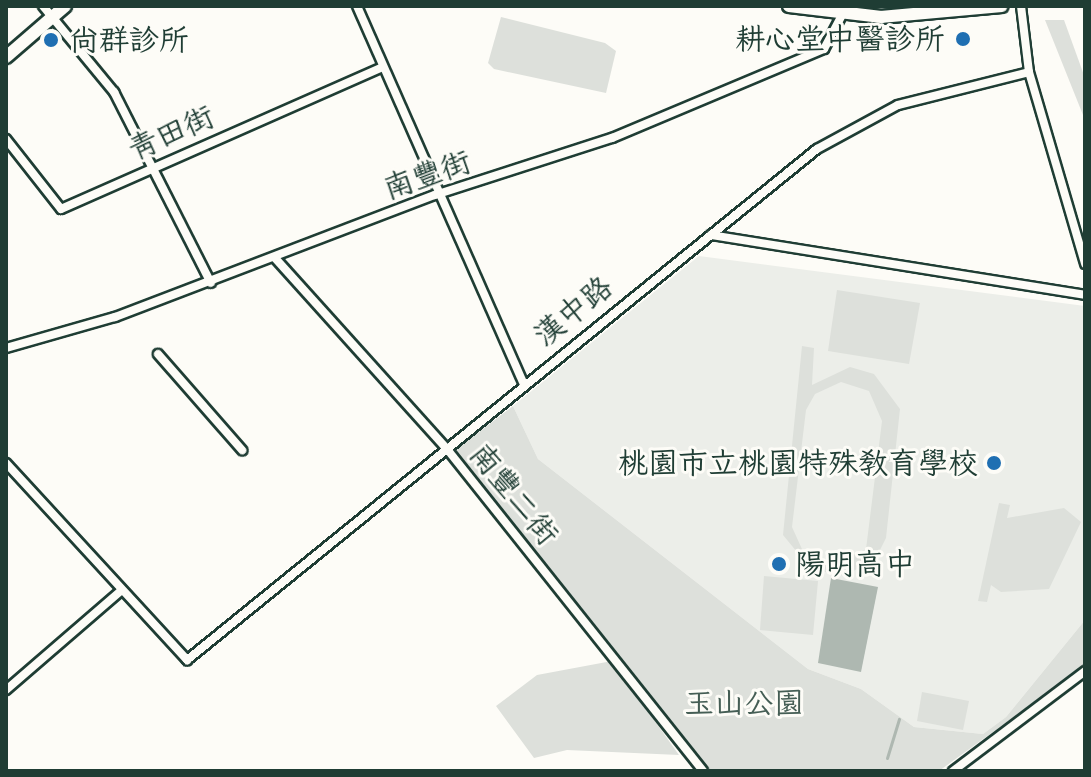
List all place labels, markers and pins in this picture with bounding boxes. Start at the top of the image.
place label: 耕心堂中醫診所 [735,21,945,57]
place label: 尚群診所 [69,22,189,58]
marker: 耕心堂中醫診所 [952,28,974,50]
marker: 尚群診所 [40,29,62,51]
place label: 桃園市立桃園特殊教育學校 [618,445,978,481]
marker: 桃園市立桃園特殊教育學校 [985,454,1003,472]
place label: 陽明高中 [795,546,915,582]
marker: 陽明高中 [770,555,788,573]

